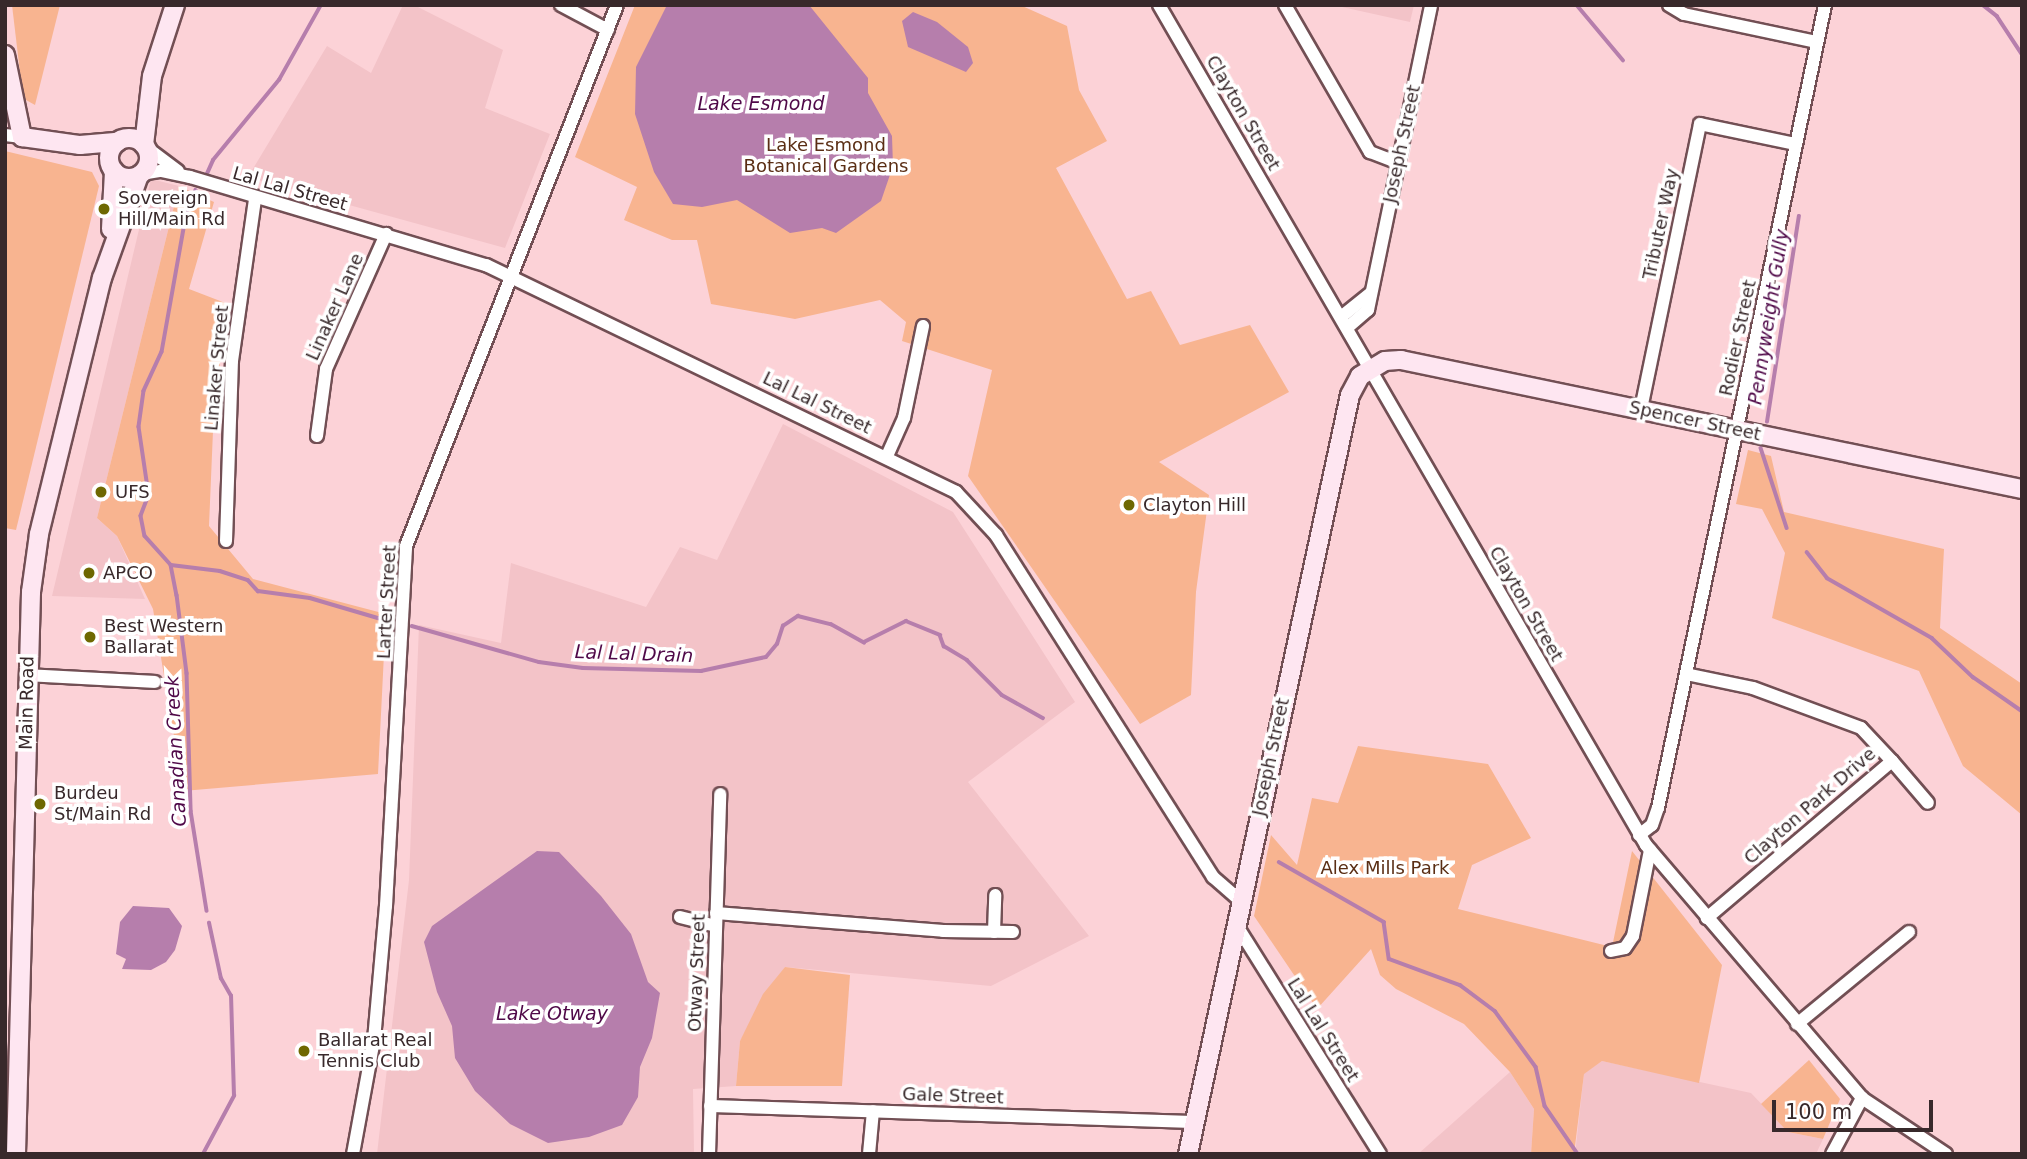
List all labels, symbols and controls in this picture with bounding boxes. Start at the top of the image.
street label: Clayton Street [1201,52,1285,174]
street label: Joseph Street [1379,83,1425,205]
water label: Lake Esmond [697,93,825,115]
park label: Lake Esmond Botanical Gardens [744,135,908,178]
street label: Lal Lal Street [230,162,350,216]
street label: Tributer Way [1639,166,1683,282]
place label: Sovereign Hill/Main Rd [118,188,225,230]
marker: Sovereign Hill/Main Rd [96,201,112,217]
water label: Pennyweight Gully [1744,228,1794,406]
street label: Linaker Lane [302,250,368,364]
street label: Rodier Street [1715,278,1761,398]
street label: Linaker Street [201,304,233,432]
street label: Lal Lal Street [759,367,875,439]
street label: Spencer Street [1627,396,1763,446]
place label: UFS [115,481,150,503]
marker: UFS [93,484,109,500]
place label: Clayton Hill [1143,494,1246,516]
marker: Clayton Hill [1121,497,1137,513]
street label: Clayton Street [1484,543,1568,665]
street label: Larter Street [373,544,401,660]
place label: APCO [103,562,153,584]
marker: APCO [81,565,97,581]
place label: Best Western Ballarat [104,616,223,658]
marker: Best Western Ballarat [82,629,98,645]
water label: Lal Lal Drain [574,641,694,667]
street label: Main Road [15,656,39,750]
water label: Canadian Creek [161,675,191,827]
street label: Joseph Street [1248,696,1294,818]
street label: Clayton Park Drive [1740,743,1880,869]
place label: Burdeu St/Main Rd [54,783,151,826]
marker: Burdeu St/Main Rd [32,796,48,812]
park label: Alex Mills Park [1321,857,1449,879]
street label: Otway Street [684,914,710,1032]
street label: Lal Lal Street [1283,974,1363,1086]
water label: Lake Otway [496,1003,608,1025]
place label: Ballarat Real Tennis Club [318,1030,432,1072]
marker: Ballarat Real Tennis Club [296,1043,312,1059]
street label: Gale Street [902,1083,1004,1109]
scale bar [1775,1086,1936,1130]
text: 100 m [1785,1100,1852,1124]

